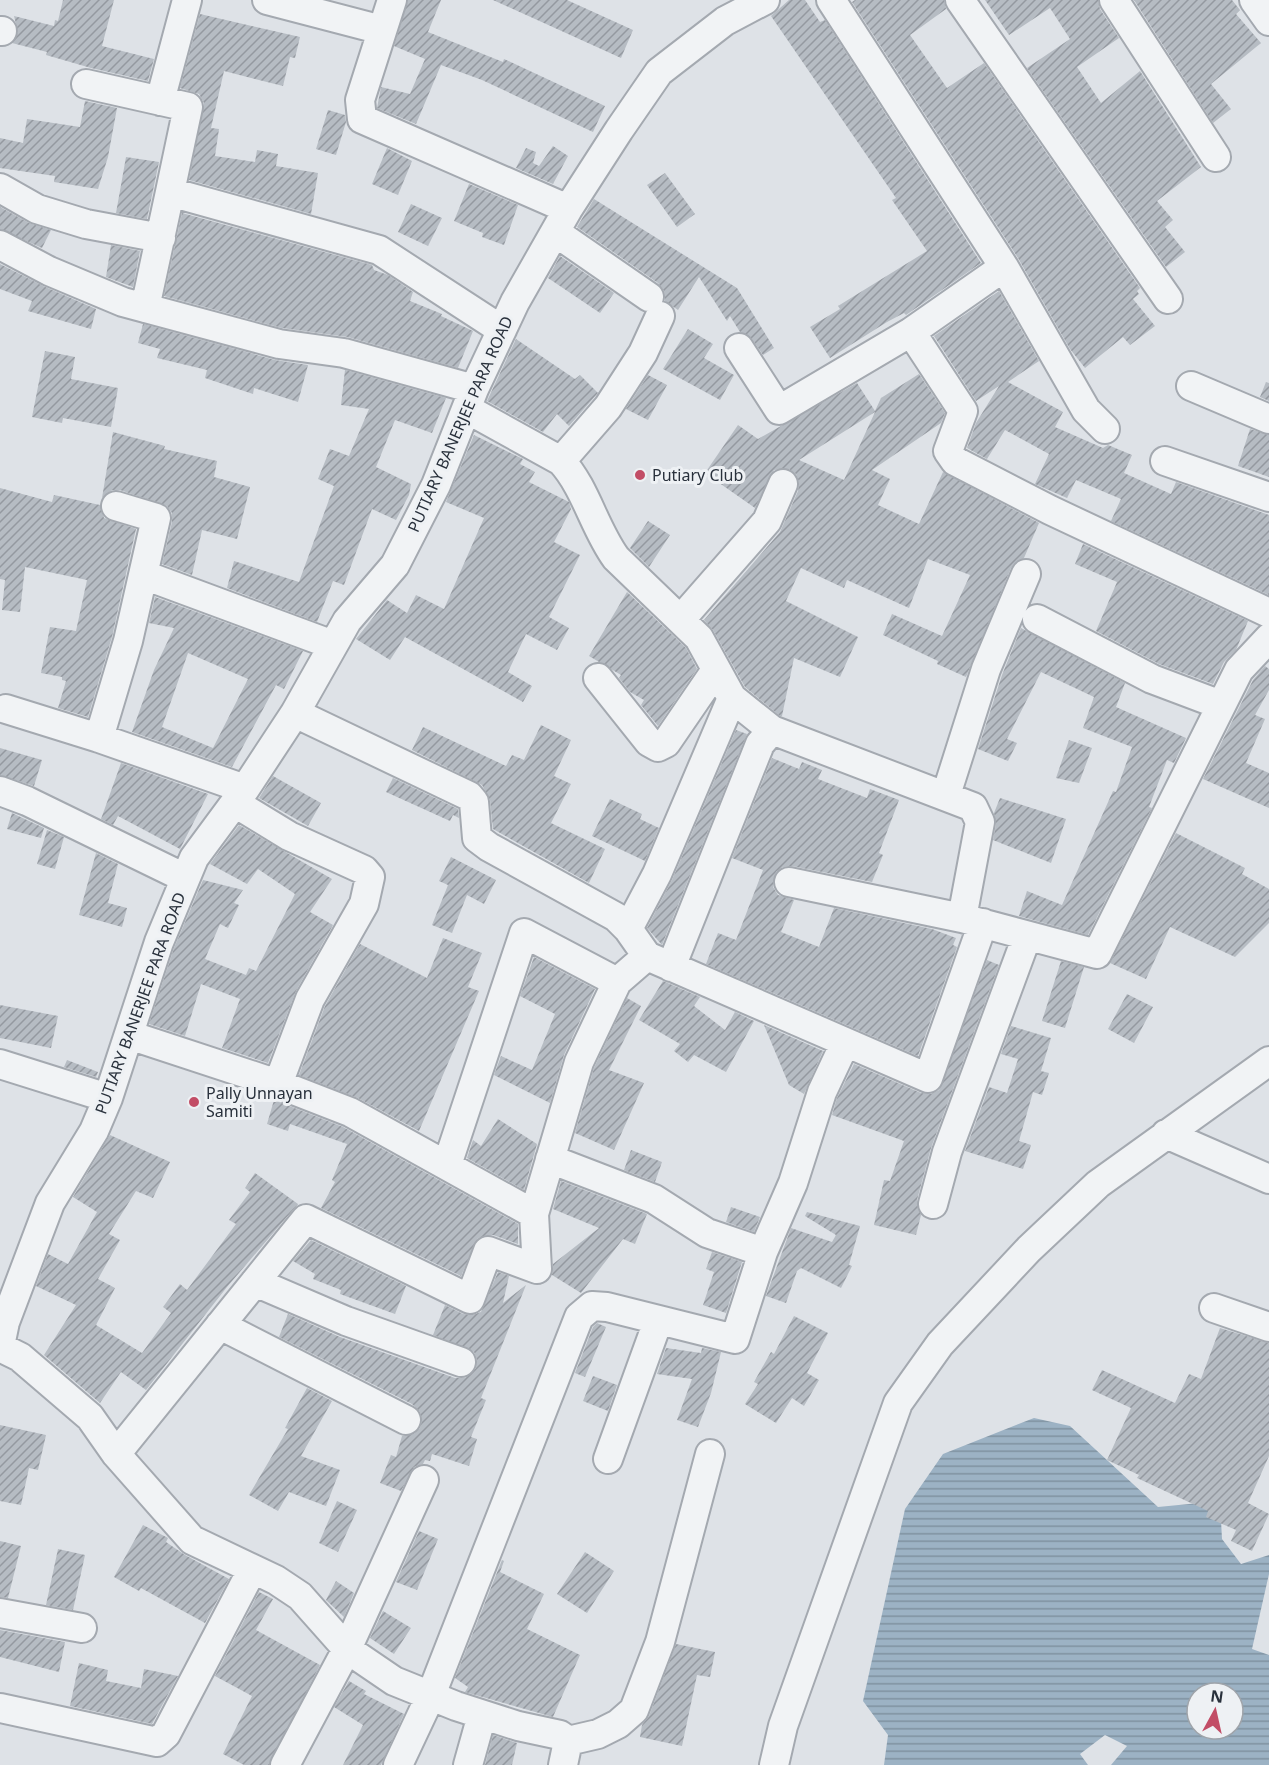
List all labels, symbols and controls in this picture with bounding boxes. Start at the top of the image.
street label: PUTIARY BANERJEE PARA ROAD [402,312,518,536]
place label: Putiary Club [652,464,743,486]
marker: Putiary Club [633,468,647,482]
street label: PUTIARY BANERJEE PARA ROAD [90,889,190,1117]
place label: Pally Unnayan Samiti [206,1082,313,1122]
marker: Pally Unnayan Samiti [187,1095,201,1109]
north arrow [1185,1681,1245,1741]
text: N [1209,1684,1225,1708]

